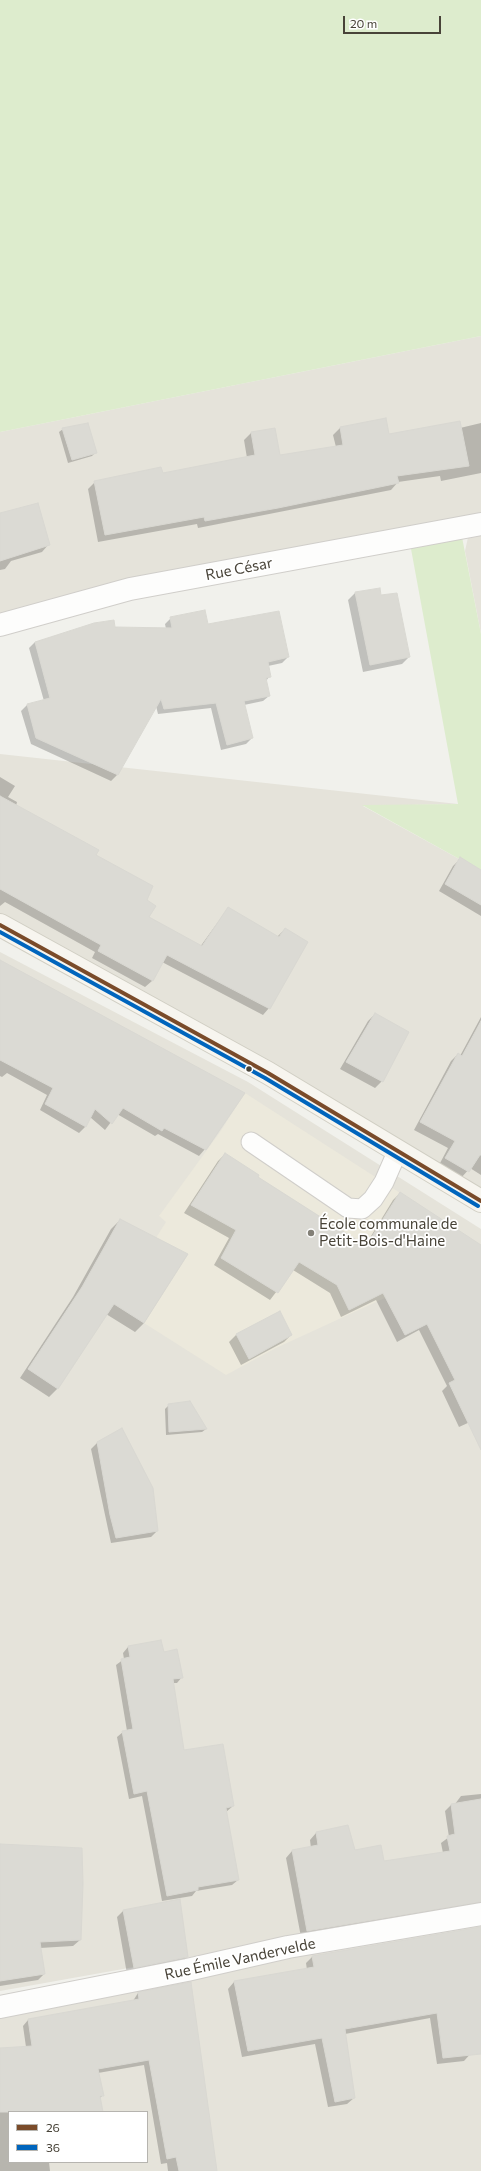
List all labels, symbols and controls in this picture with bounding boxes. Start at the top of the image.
scale bar [345,8,443,34]
text: 20 m [350,16,377,30]
street label: Rue César [204,554,274,584]
unlabelled marker [244,1064,254,1074]
place label: École communale de Petit-Bois-d'Haine [319,1215,457,1250]
marker: École communale de Petit-Bois-d'Haine [306,1228,316,1238]
street label: Rue Émile Vandervelde [163,1934,317,1984]
legend [8,2111,148,2163]
text: 26 [46,2120,60,2134]
text: 36 [46,2140,60,2154]

